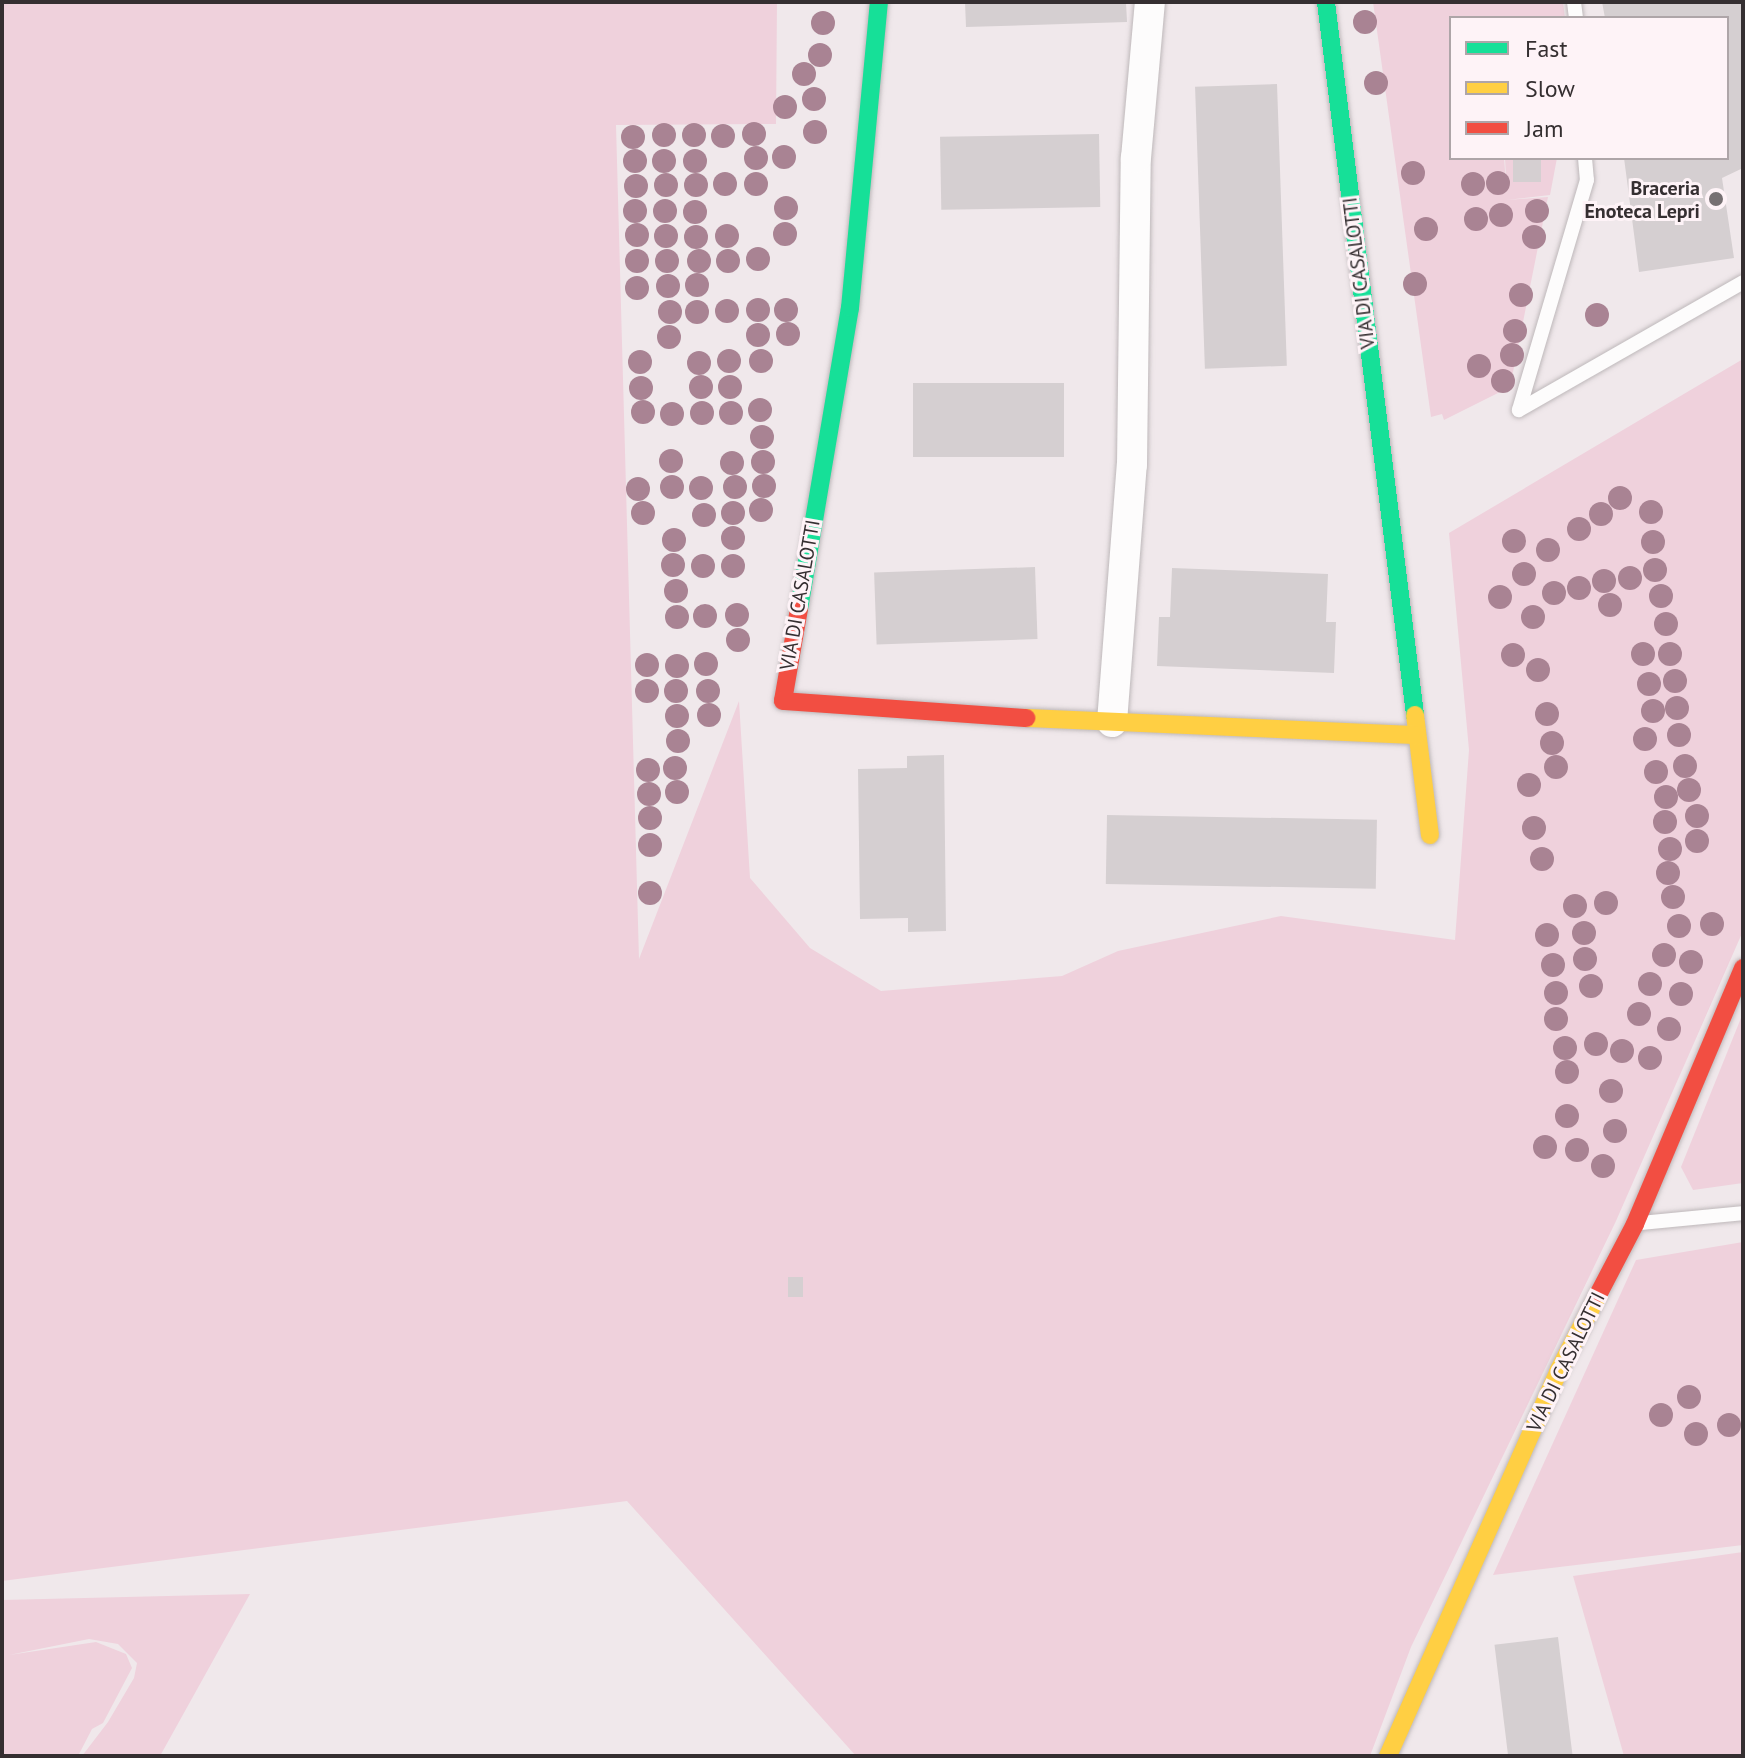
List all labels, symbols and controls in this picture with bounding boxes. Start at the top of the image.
legend [1449,16,1729,160]
text: Fast [1525,33,1568,64]
text: Slow [1525,73,1575,104]
text: Jam [1525,113,1563,144]
place label: Braceria Enoteca Lepri [1584,176,1700,223]
marker: Braceria Enoteca Lepri [1707,190,1725,208]
street label: VIA DI CASALOTTI [1338,195,1380,351]
street label: VIA DI CASALOTTI [775,517,825,673]
street label: VIA DI CASALOTTI [1522,1288,1610,1436]

